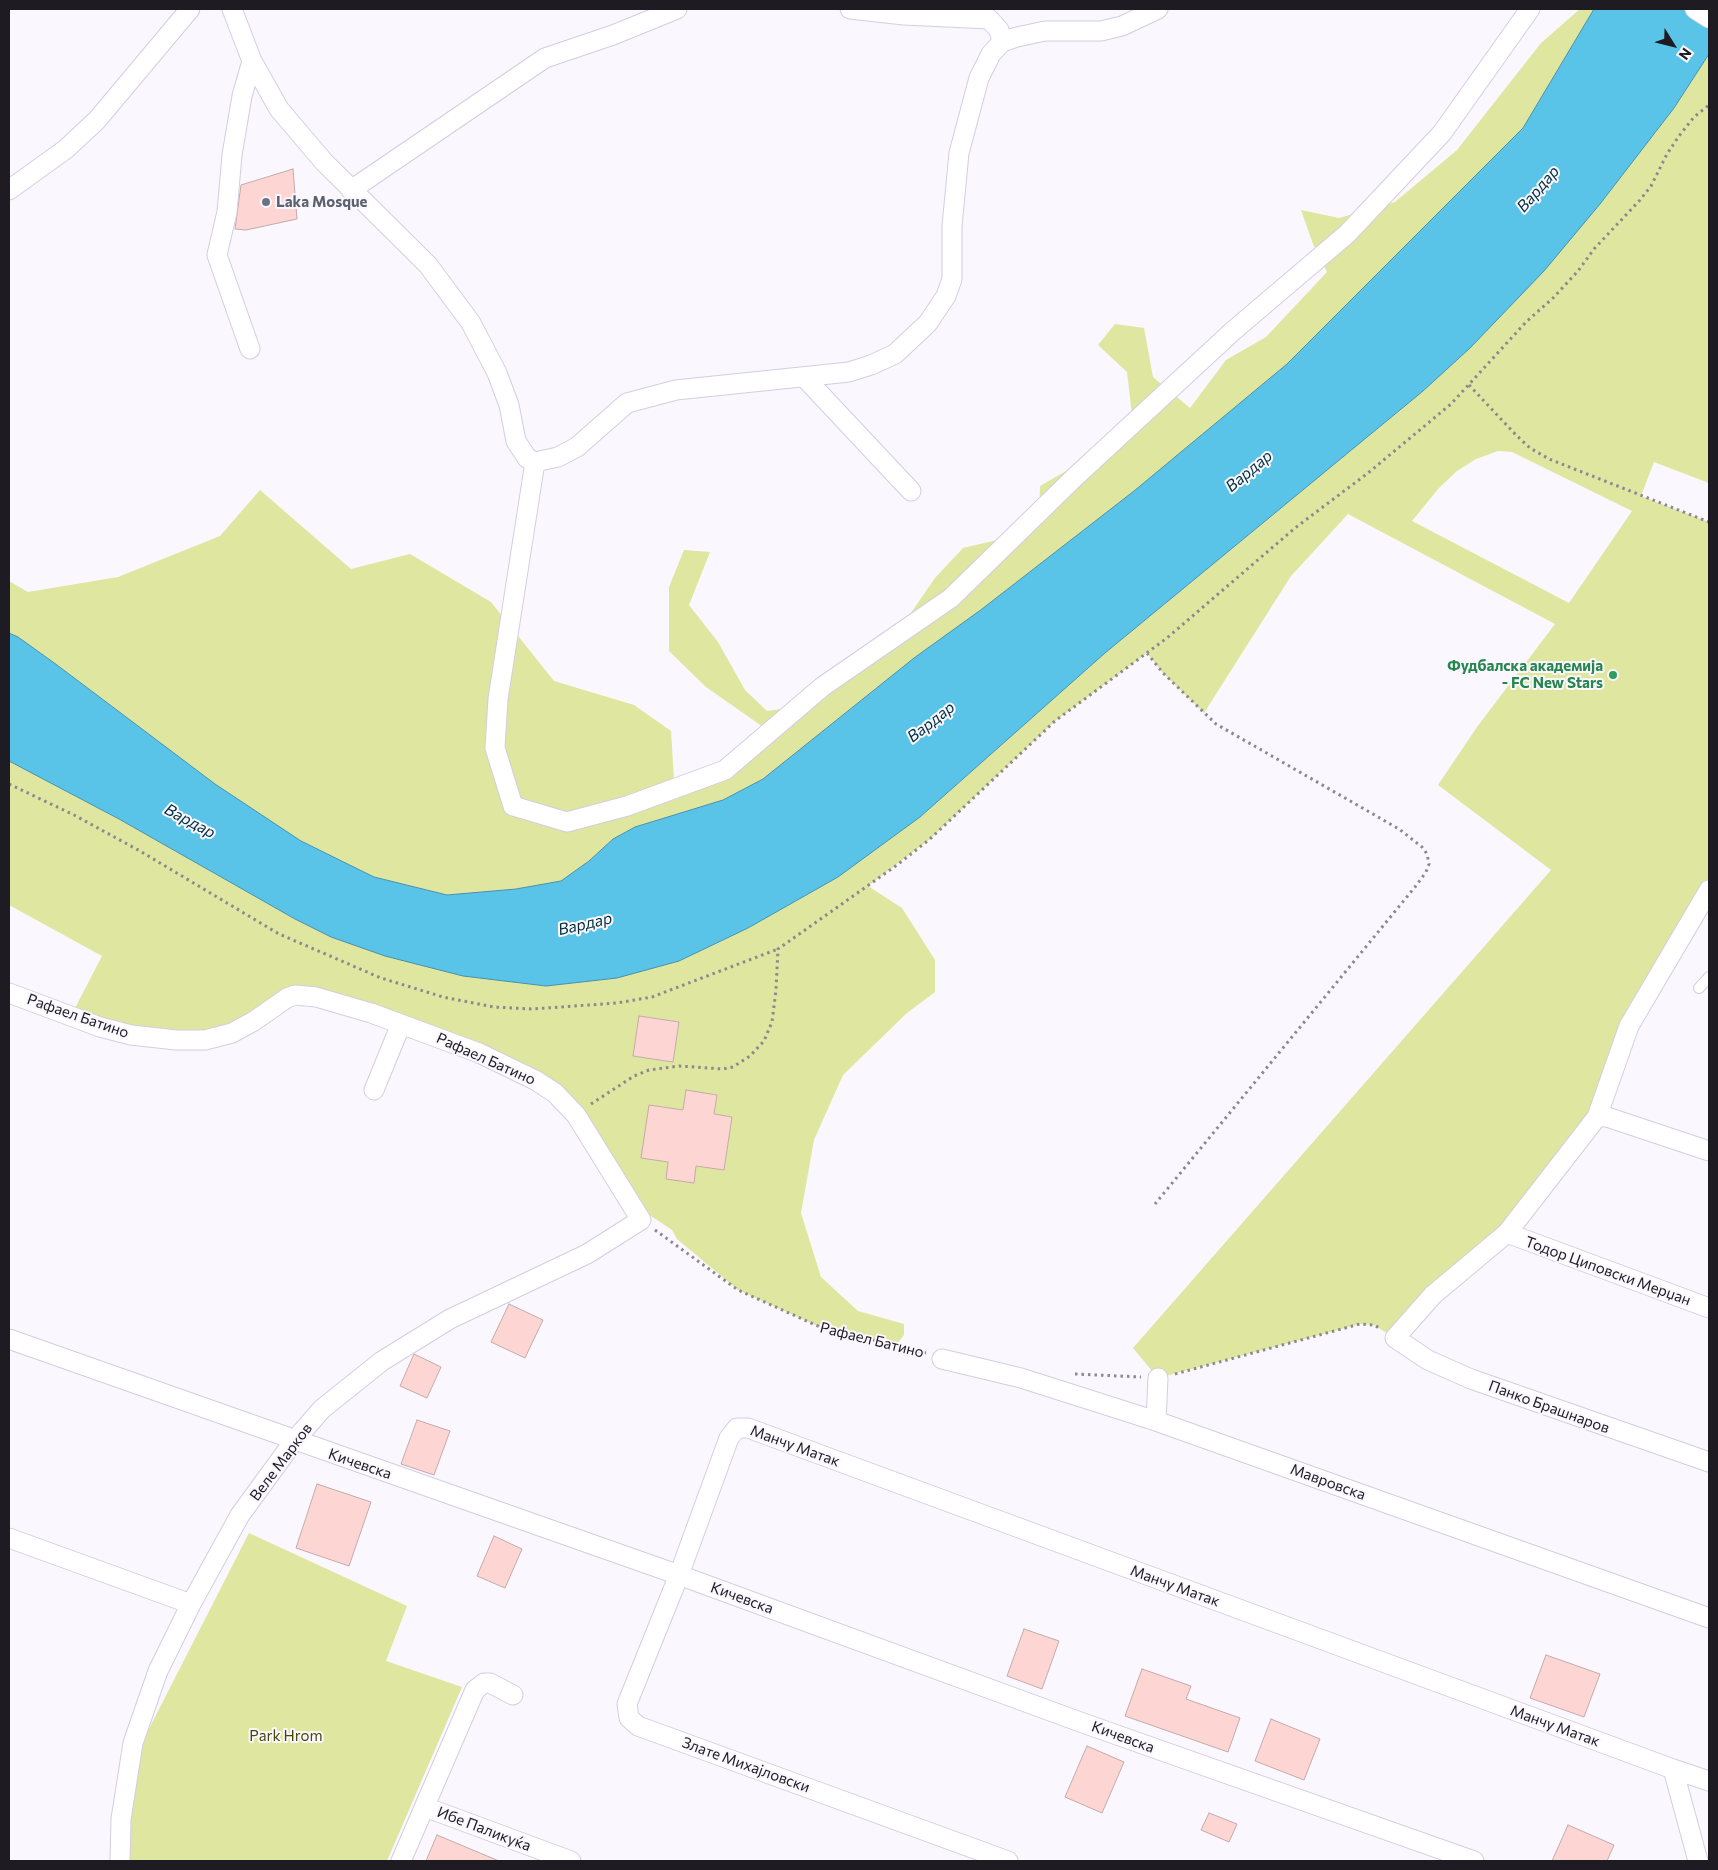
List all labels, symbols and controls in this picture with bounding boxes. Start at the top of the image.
north arrow [1648,20,1698,70]
text: N [1676,45,1696,63]
water label: Вардар [1513,162,1563,216]
place label: Laka Mosque [276,193,367,211]
marker: Laka Mosque [260,196,272,208]
water label: Вардар [1222,446,1276,496]
place label: Фудбалска академија - FC New Stars [1447,657,1603,692]
marker: Фудбалска академија - FC New Stars [1607,669,1619,681]
water label: Вардар [903,698,959,746]
water label: Вардар [161,800,219,842]
water label: Вардар [556,908,614,940]
street label: Рафаел Батино [25,990,131,1042]
street label: Рафаел Батино [434,1029,538,1089]
street label: Тодор Циповски Мерџан [1523,1233,1693,1309]
street label: Рафаел Батино [818,1318,926,1362]
street label: Панко Брашнаров [1486,1377,1612,1437]
street label: Веле Марков [246,1420,316,1504]
street label: Манчу Матак [748,1421,842,1471]
street label: Кичевска [326,1445,394,1483]
street label: Мавровска [1288,1460,1368,1504]
street label: Манчу Матак [1128,1561,1222,1611]
street label: Кичевска [708,1578,776,1618]
street label: Манчу Матак [1508,1701,1602,1751]
street label: Кичевска [1089,1717,1157,1757]
park label: Park Hrom [249,1727,323,1745]
street label: Злате Михајловски [680,1733,812,1797]
street label: Ибе Паликуќа [435,1803,533,1855]

